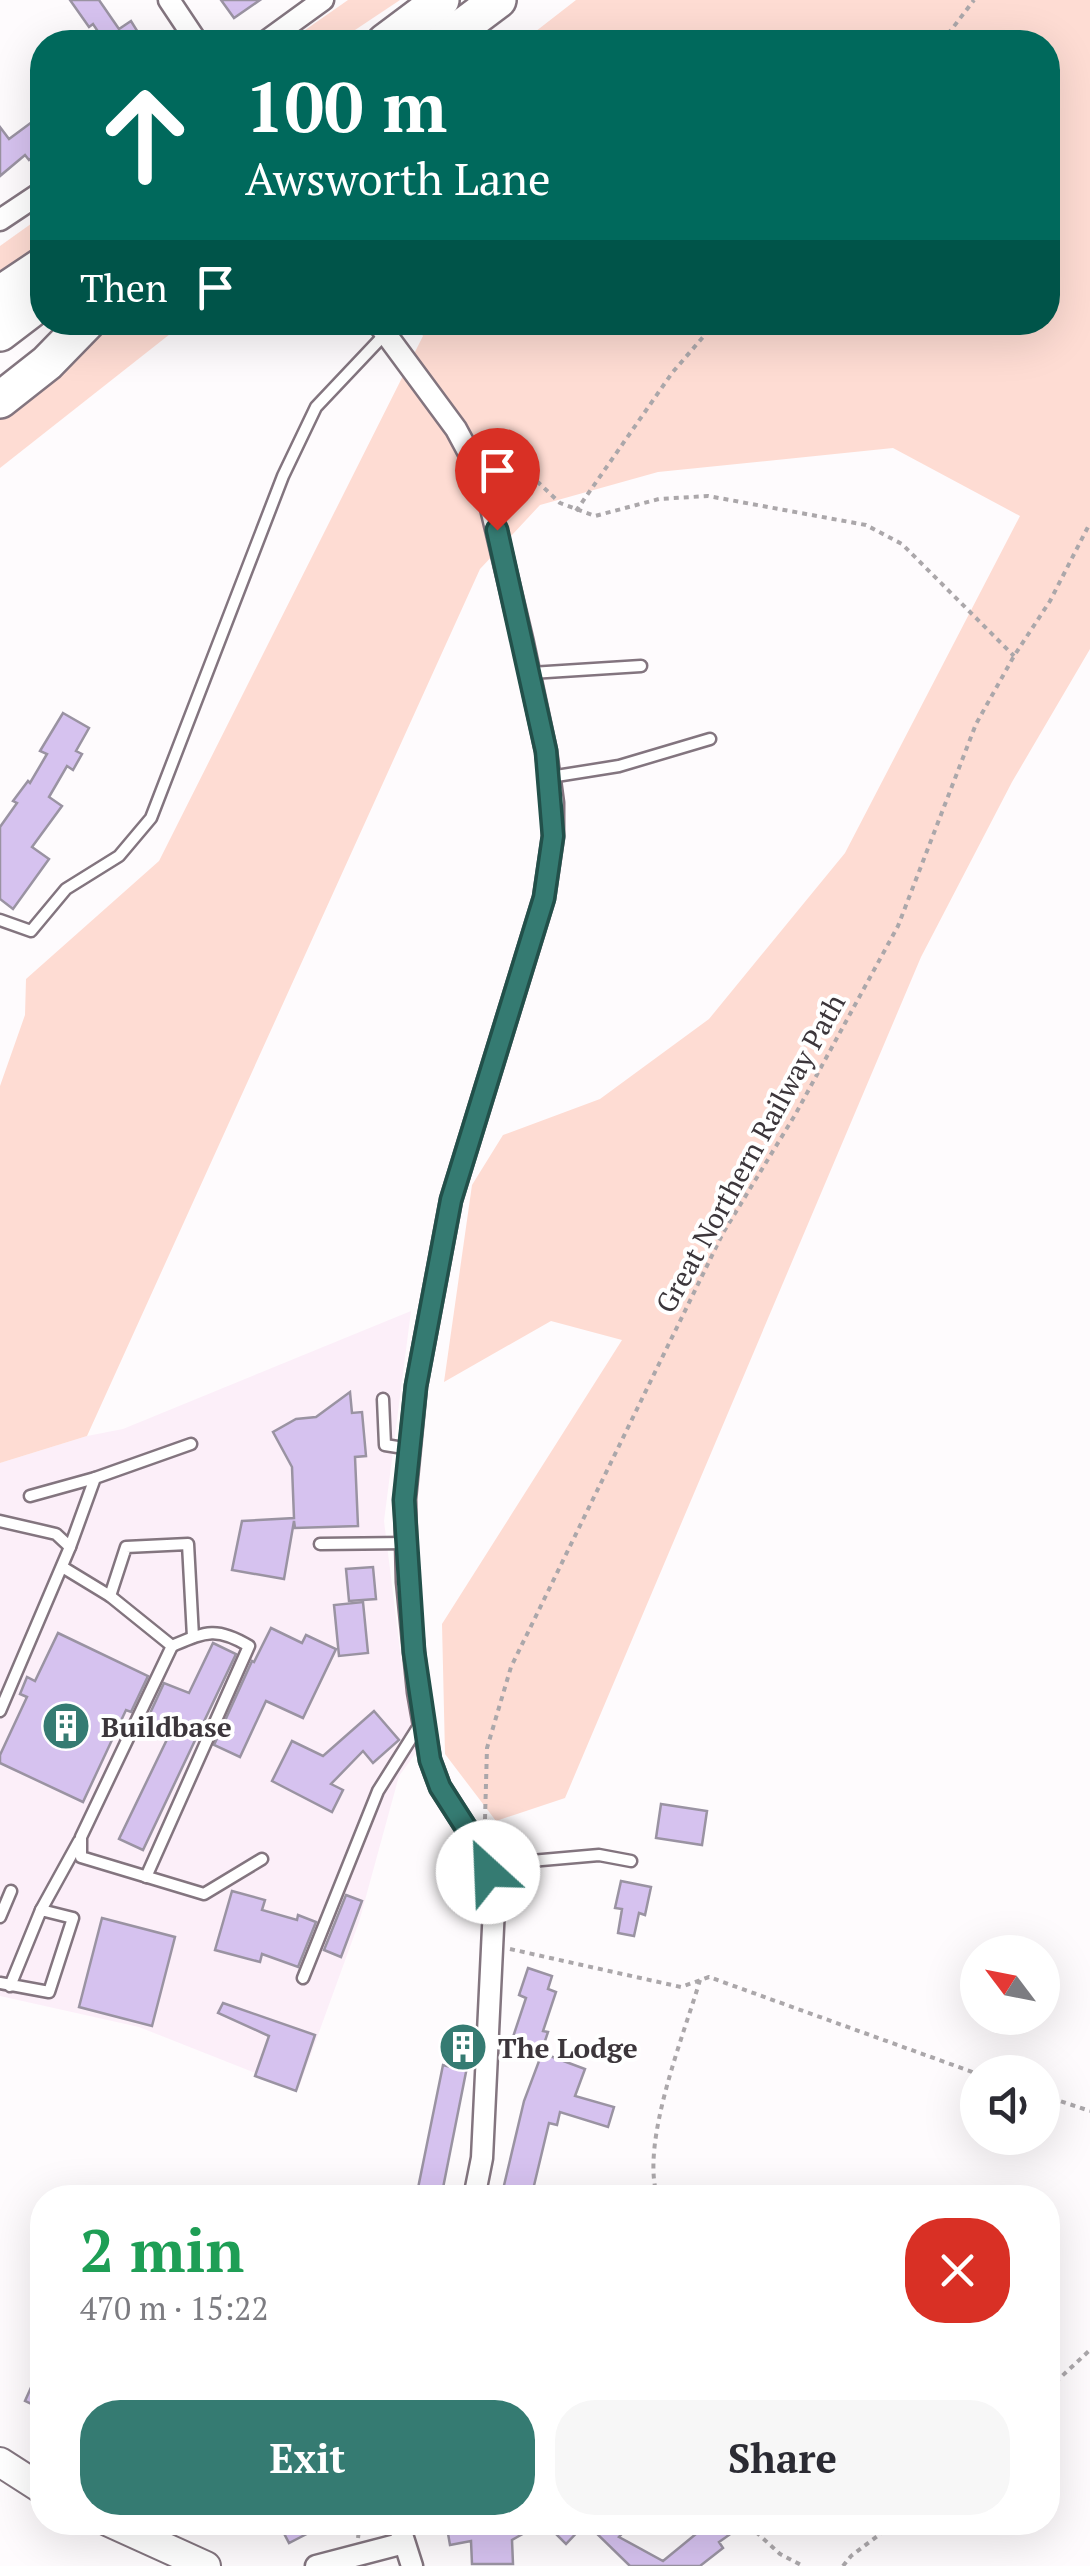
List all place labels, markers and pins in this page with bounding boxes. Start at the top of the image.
pin [455,428,540,531]
building icon: Buildbase [40,1700,92,1752]
place label: Buildbase [101,1708,232,1745]
building icon: The Lodge [437,2021,489,2073]
place label: The Lodge [498,2029,638,2066]

